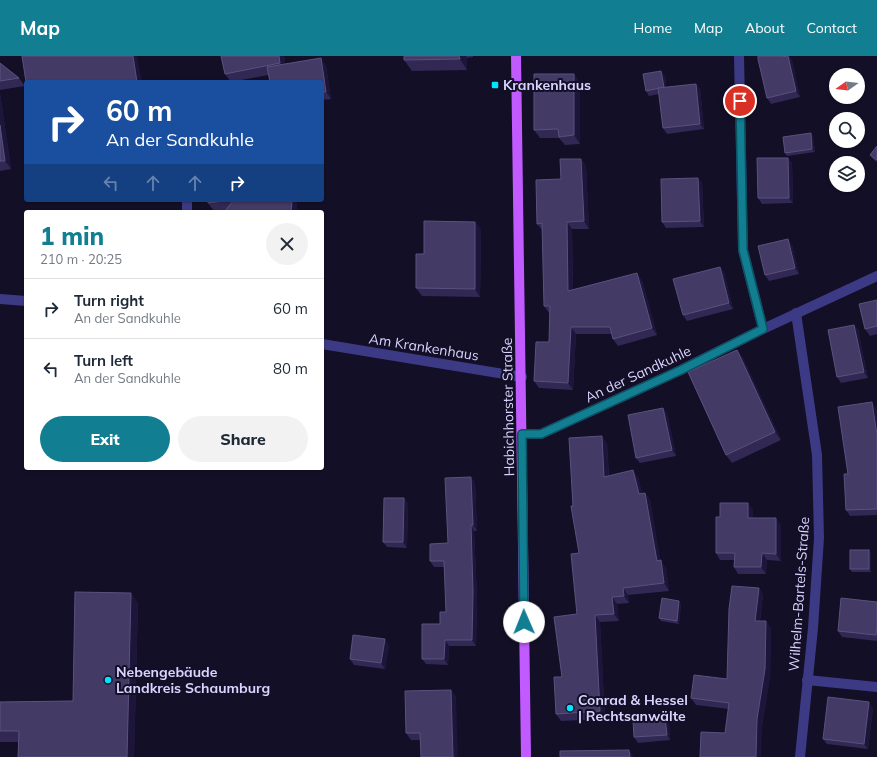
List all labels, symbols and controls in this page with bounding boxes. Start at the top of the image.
text: Map [20,16,60,40]
text: Home [633,19,672,37]
text: Map [694,19,723,37]
text: About [745,19,785,37]
text: Contact [807,19,857,37]
north arrow [829,68,865,104]
map controls [829,68,865,192]
place label: Krankenhaus [503,76,591,94]
marker: Krankenhaus [490,80,500,90]
pin [723,84,757,118]
icon: arrive [729,90,751,112]
text: 60 m [106,93,172,128]
icon: right [40,96,92,148]
button: search [829,112,865,148]
text: An der Sandkuhle [106,128,254,151]
button: layers [829,156,865,192]
icon: left [100,172,122,194]
icon: ahead [142,172,164,194]
icon: ahead [184,172,206,194]
icon: right [226,172,248,194]
text: 1 min [40,221,104,251]
button: close [266,223,308,265]
text: 210 m · 20:25 [40,251,122,267]
text: Turn right [74,291,144,310]
icon: right [40,298,62,320]
text: 60 m [273,299,308,318]
text: An der Sandkuhle [74,310,181,326]
street label: Am Krankenhaus [368,329,480,365]
street label: Habichhorster Straße [498,337,518,477]
street label: An der Sandkuhle [582,342,694,406]
text: Turn left [74,351,133,370]
icon: left [40,358,62,380]
text: 80 m [273,359,308,378]
text: An der Sandkuhle [74,370,181,386]
button: Exit [40,416,170,462]
button: Share [178,416,308,462]
street label: Wilhelm-Bartels-Straße [785,516,813,672]
position arrow [503,601,545,643]
place label: Nebengebäude Landkreis Schaumburg [116,663,270,697]
marker: Nebengebäude Landkreis Schaumburg [103,675,113,685]
place label: Conrad & Hessel | Rechtsanwälte [578,691,688,725]
marker: Conrad & Hessel | Rechtsanwälte [565,703,575,713]

